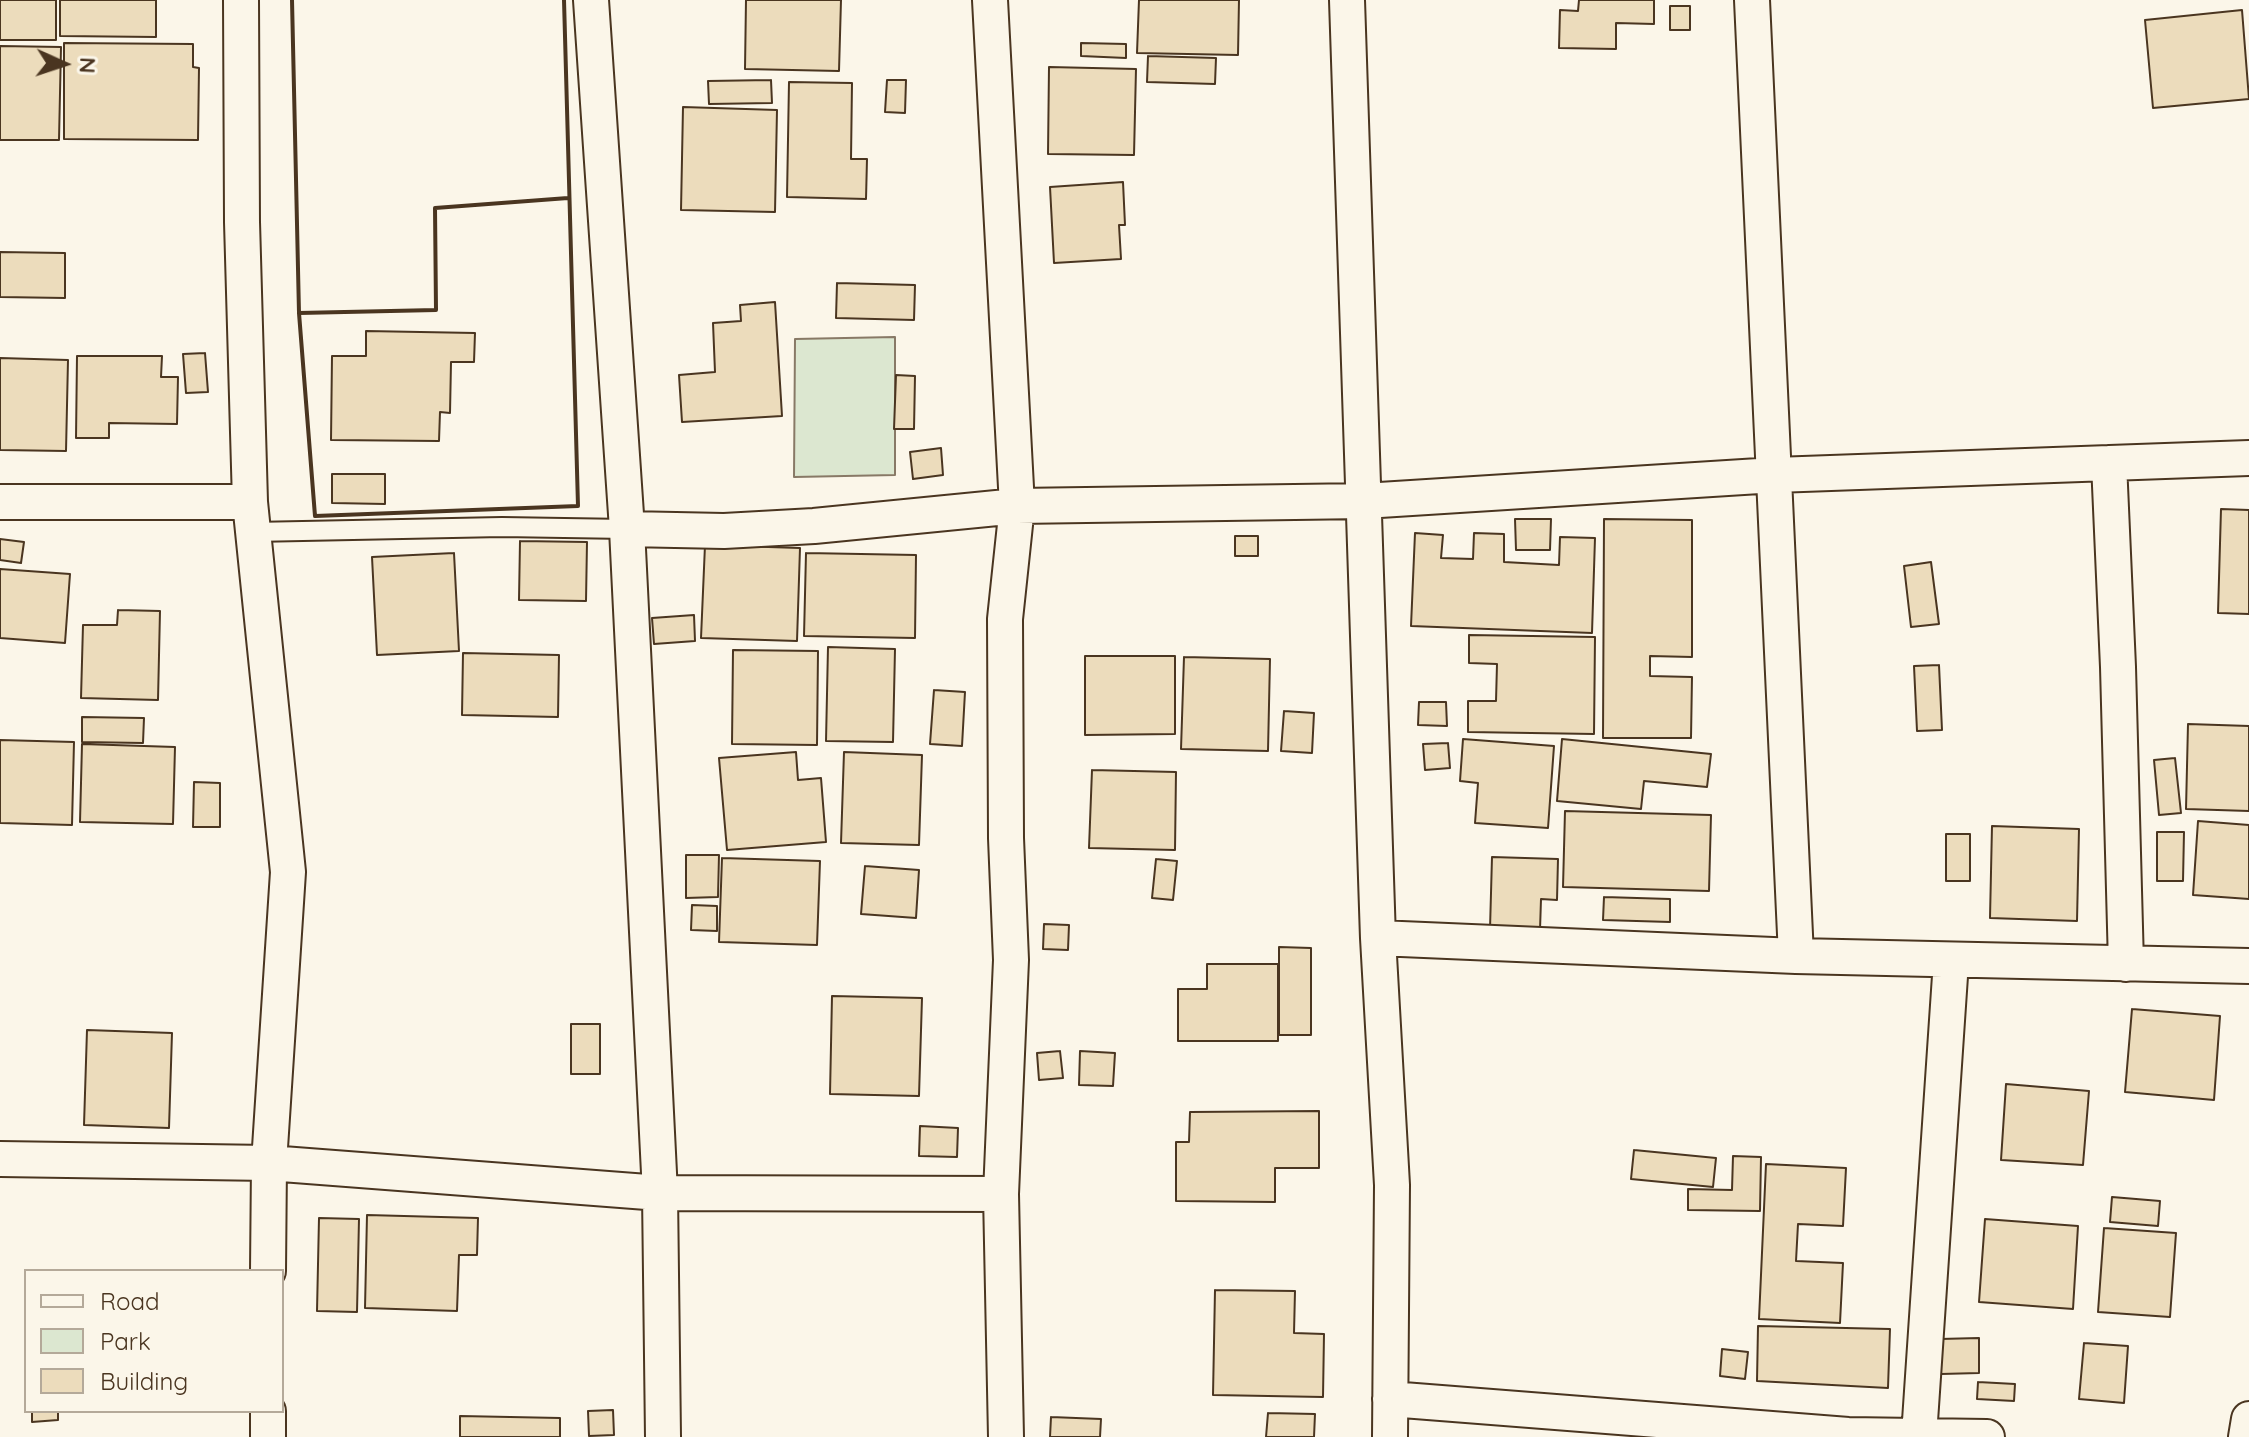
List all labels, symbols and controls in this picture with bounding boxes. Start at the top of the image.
north arrow [24,24,104,104]
text: N [74,56,102,74]
legend [24,1269,284,1413]
text: Road [100,1286,160,1316]
text: Park [100,1326,151,1356]
text: Building [100,1366,188,1396]

